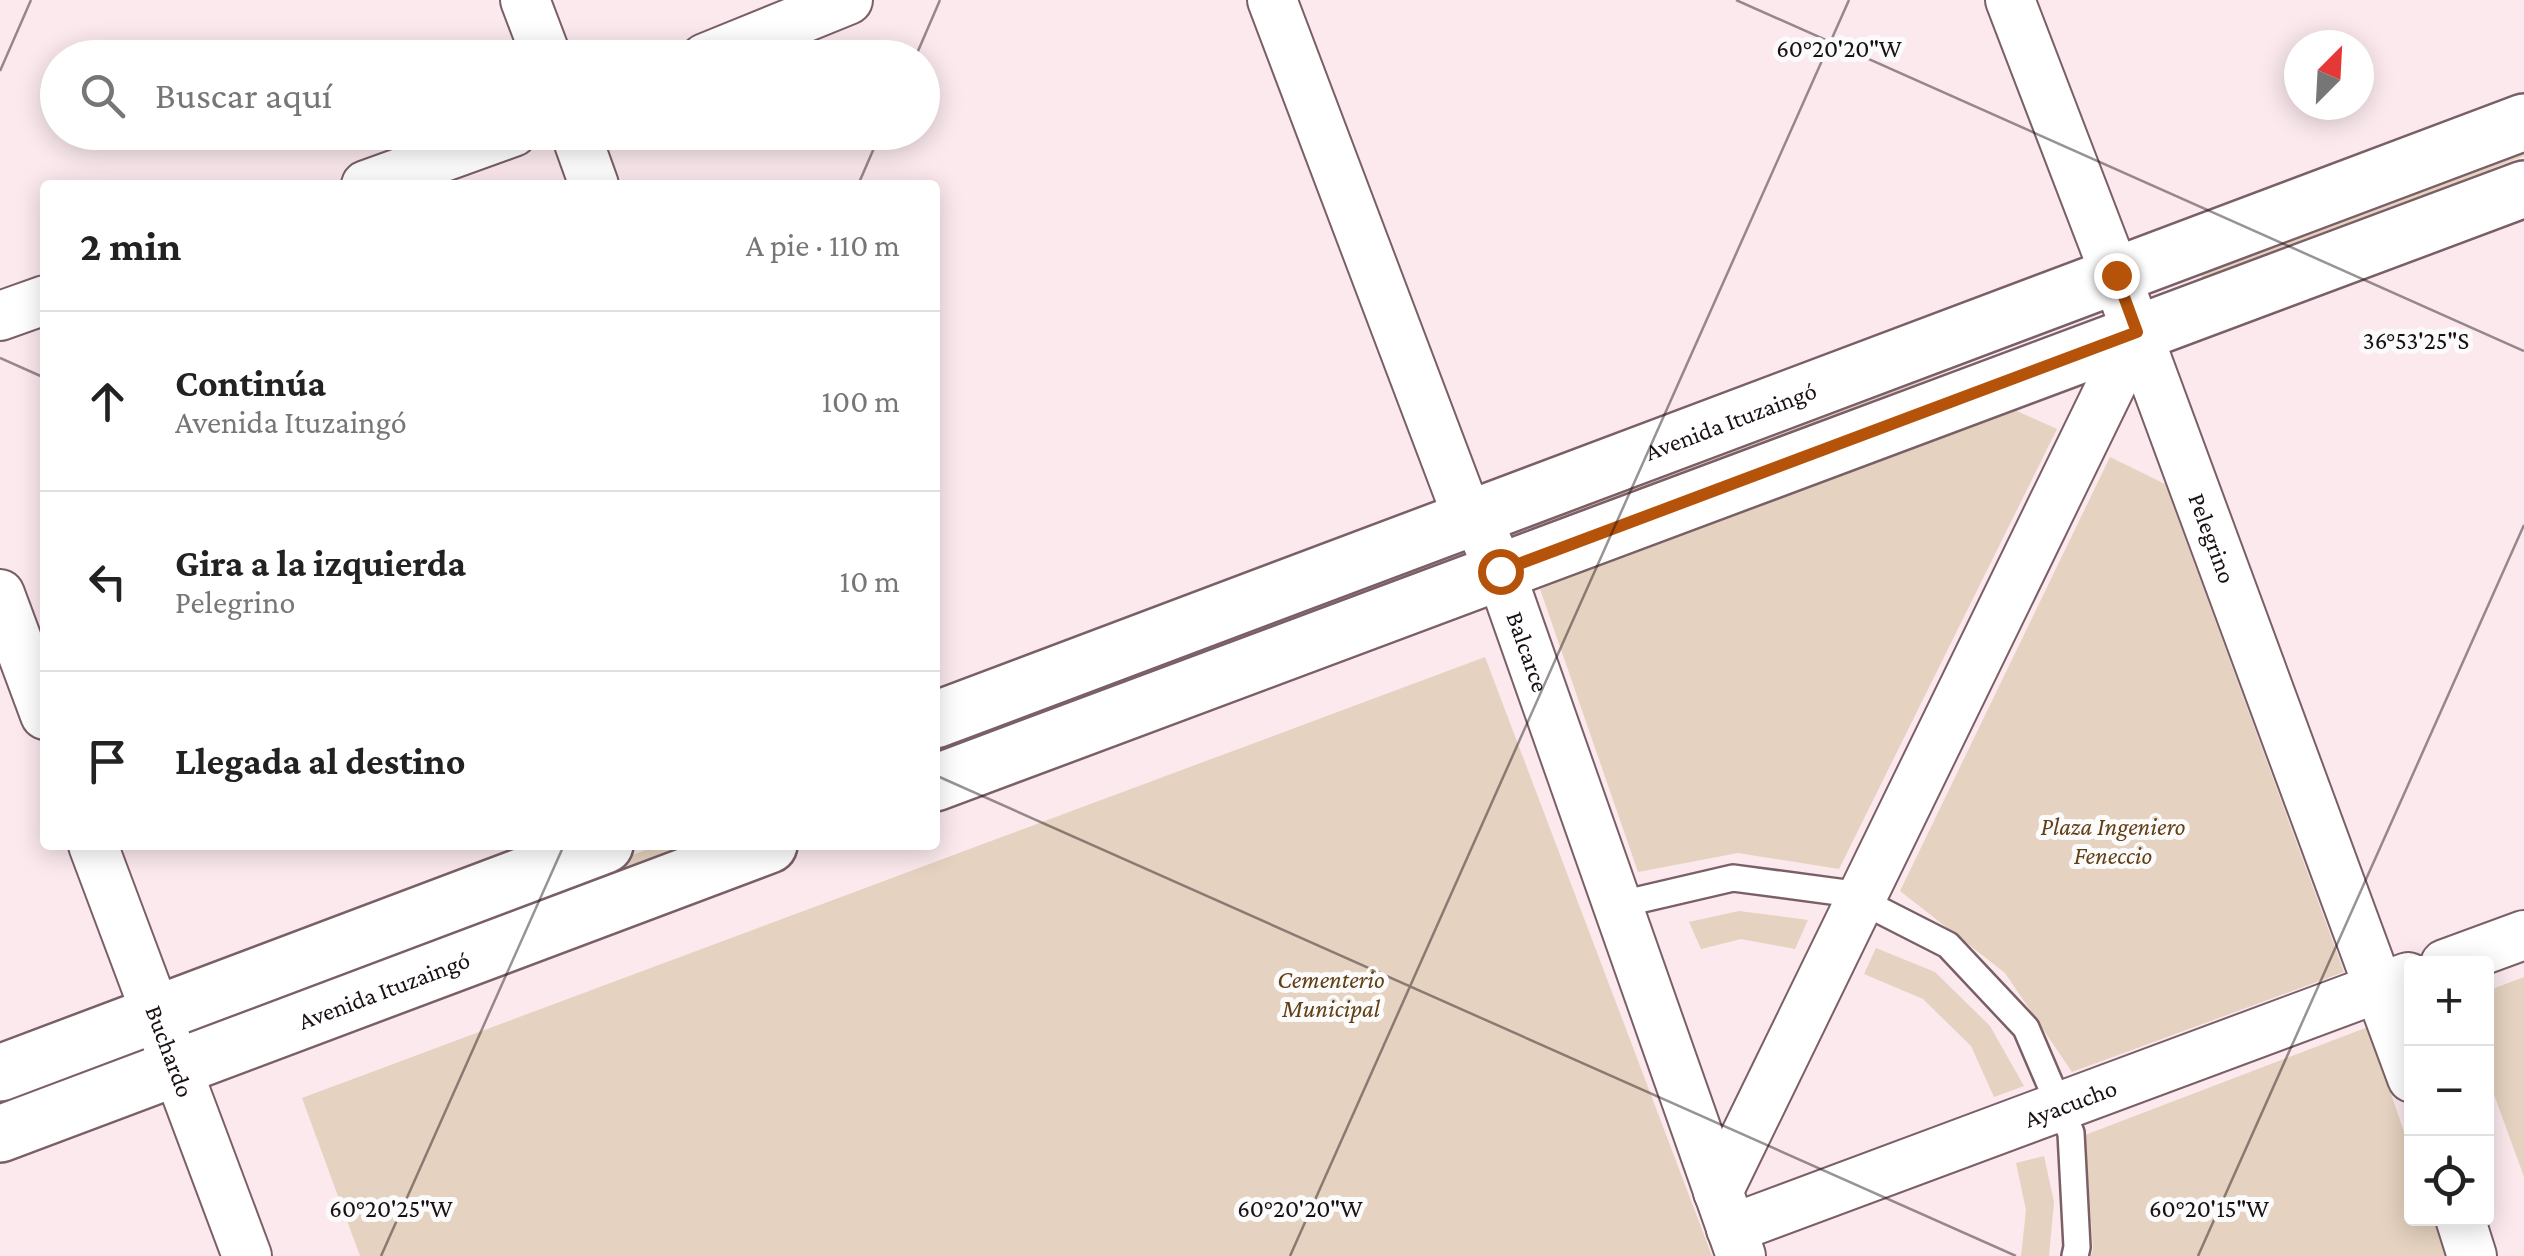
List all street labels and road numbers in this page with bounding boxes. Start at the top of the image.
street label: Avenida Ituzaingó [1641,377,1820,466]
street label: Pelegrino [2183,489,2241,587]
street label: Balcarce [1501,608,1554,696]
street label: Avenida Ituzaingó [294,946,473,1035]
street label: Buchardo [140,1001,199,1101]
street label: Ayacucho [2021,1074,2120,1133]

